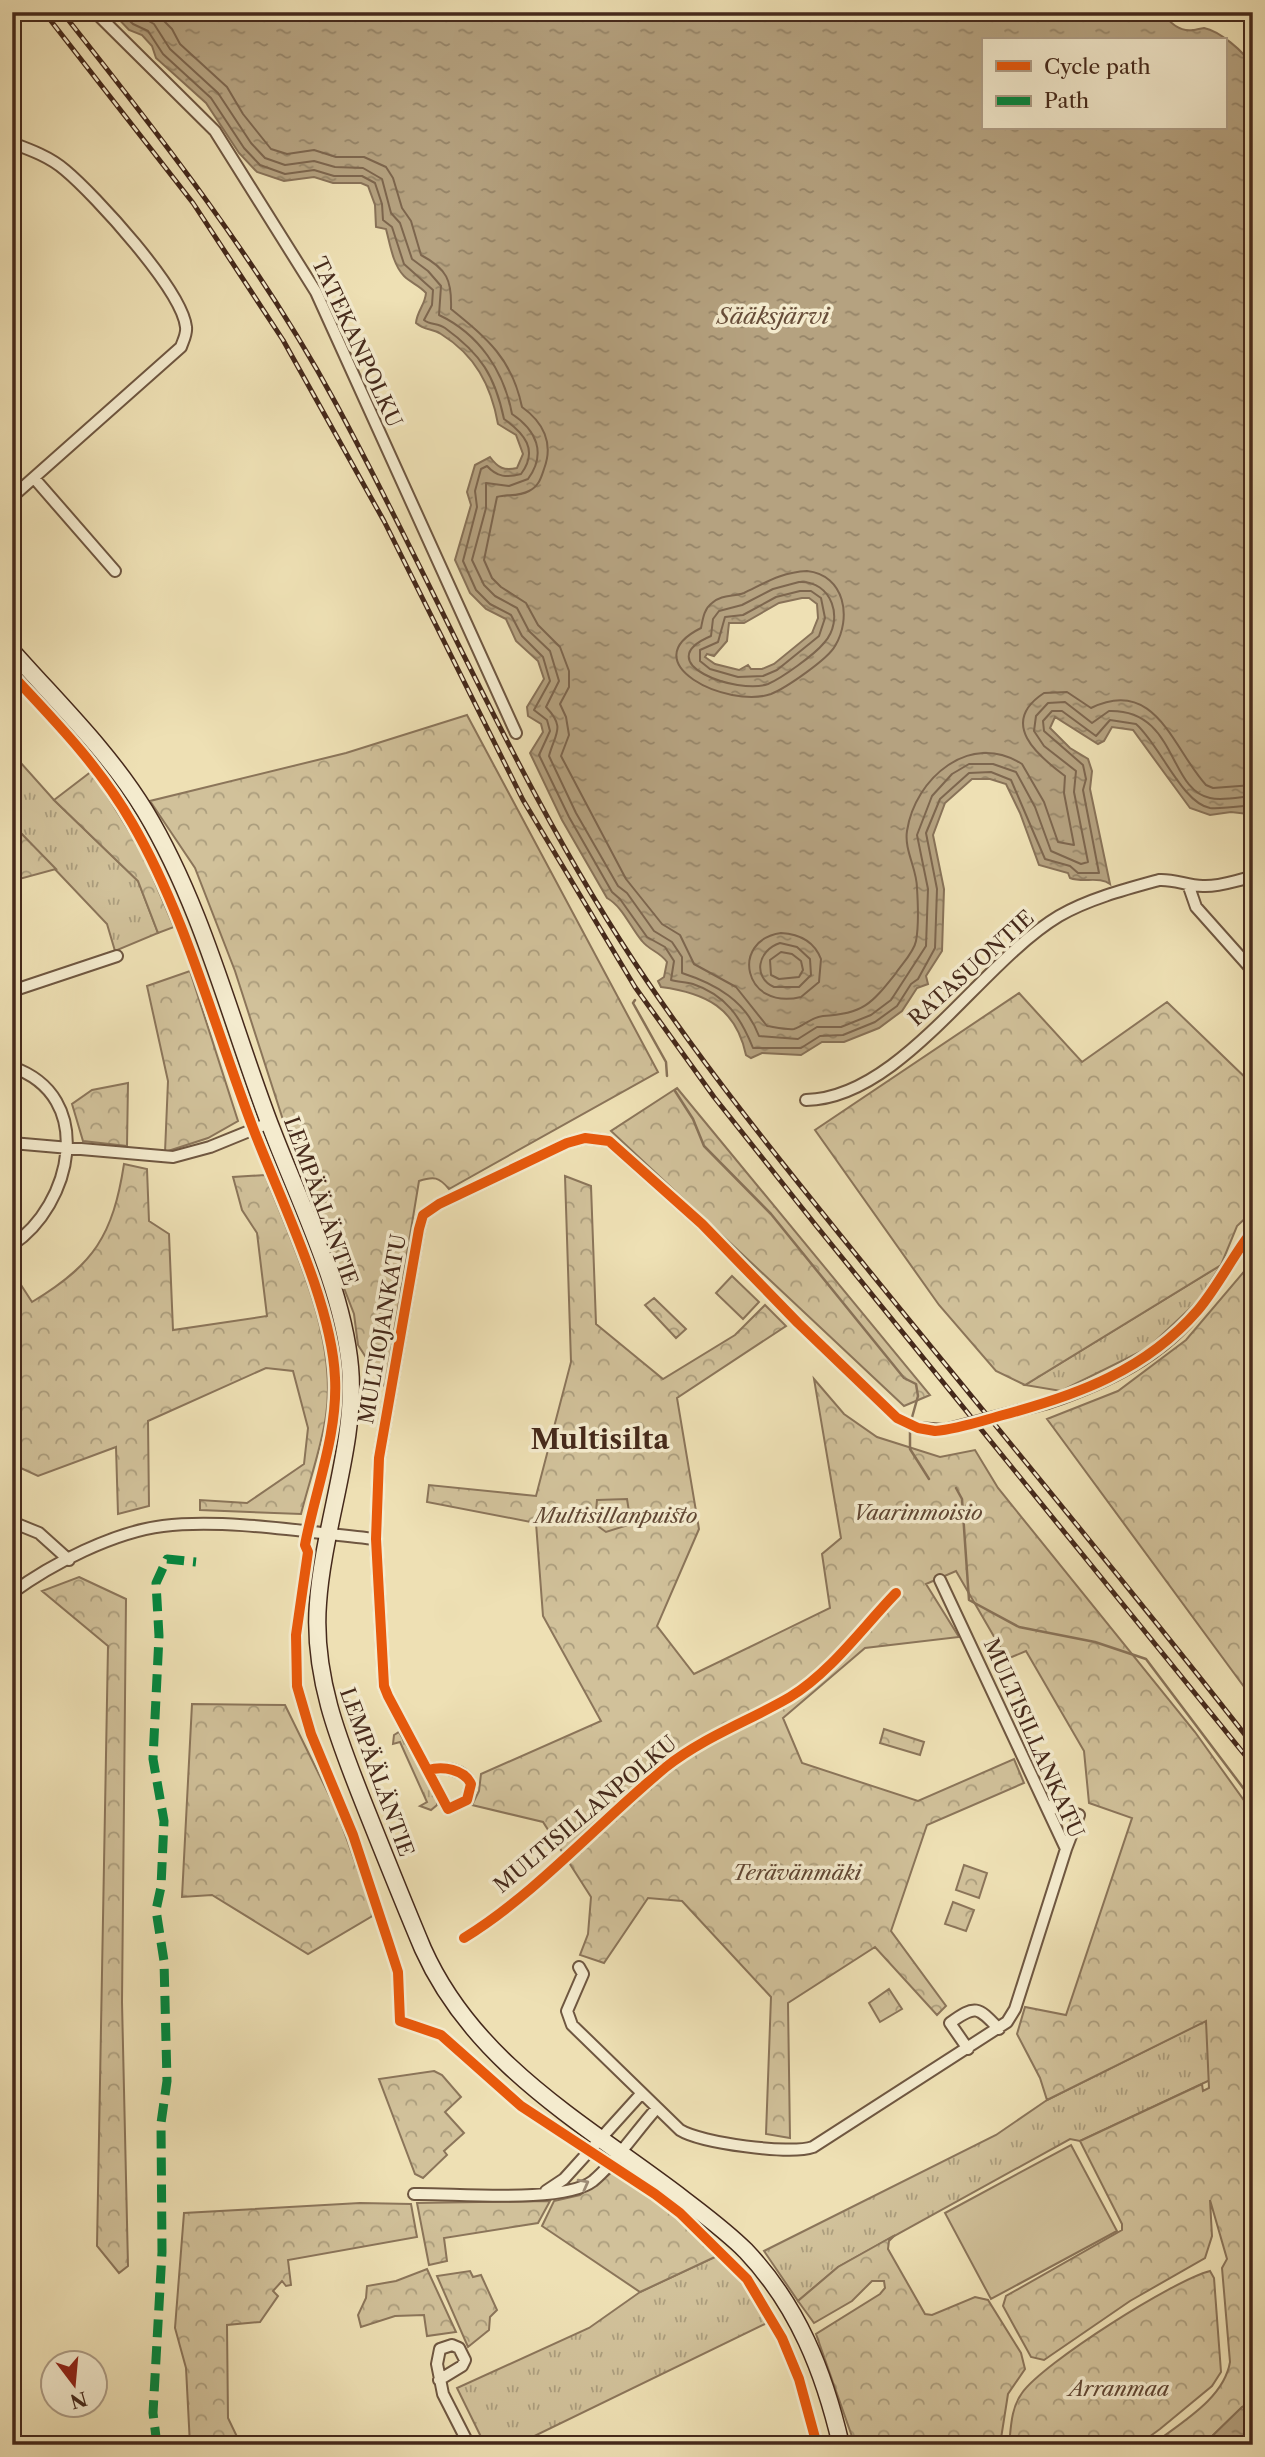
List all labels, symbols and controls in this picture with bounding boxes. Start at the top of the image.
legend [982,38,1226,130]
text: Cycle path [1044,54,1151,79]
text: Path [1044,88,1089,113]
street label: TATEKANPOLKU [307,253,407,431]
water label: Sääksjärvi [715,302,831,330]
street label: RATASUONTIE [903,905,1039,1031]
street label: LEMPÄÄLÄNTIE [279,1113,363,1289]
street label: MULTIOJANKATU [353,1232,411,1426]
district label: Multisilta [530,1422,670,1456]
park label: Vaarinmoisio [853,1500,983,1525]
park label: Multisillanpuisto [532,1503,698,1528]
street label: MULTISILLANKATU [979,1634,1089,1842]
street label: LEMPÄÄLÄNTIE [335,1684,419,1860]
street label: MULTISILLANPOLKU [489,1730,681,1898]
park label: Terävänmäki [733,1860,863,1885]
one-way arrow [577,2179,590,2193]
north arrow [38,2348,108,2418]
park label: Arranmaa [1066,2376,1170,2401]
text: N [67,2387,90,2413]

